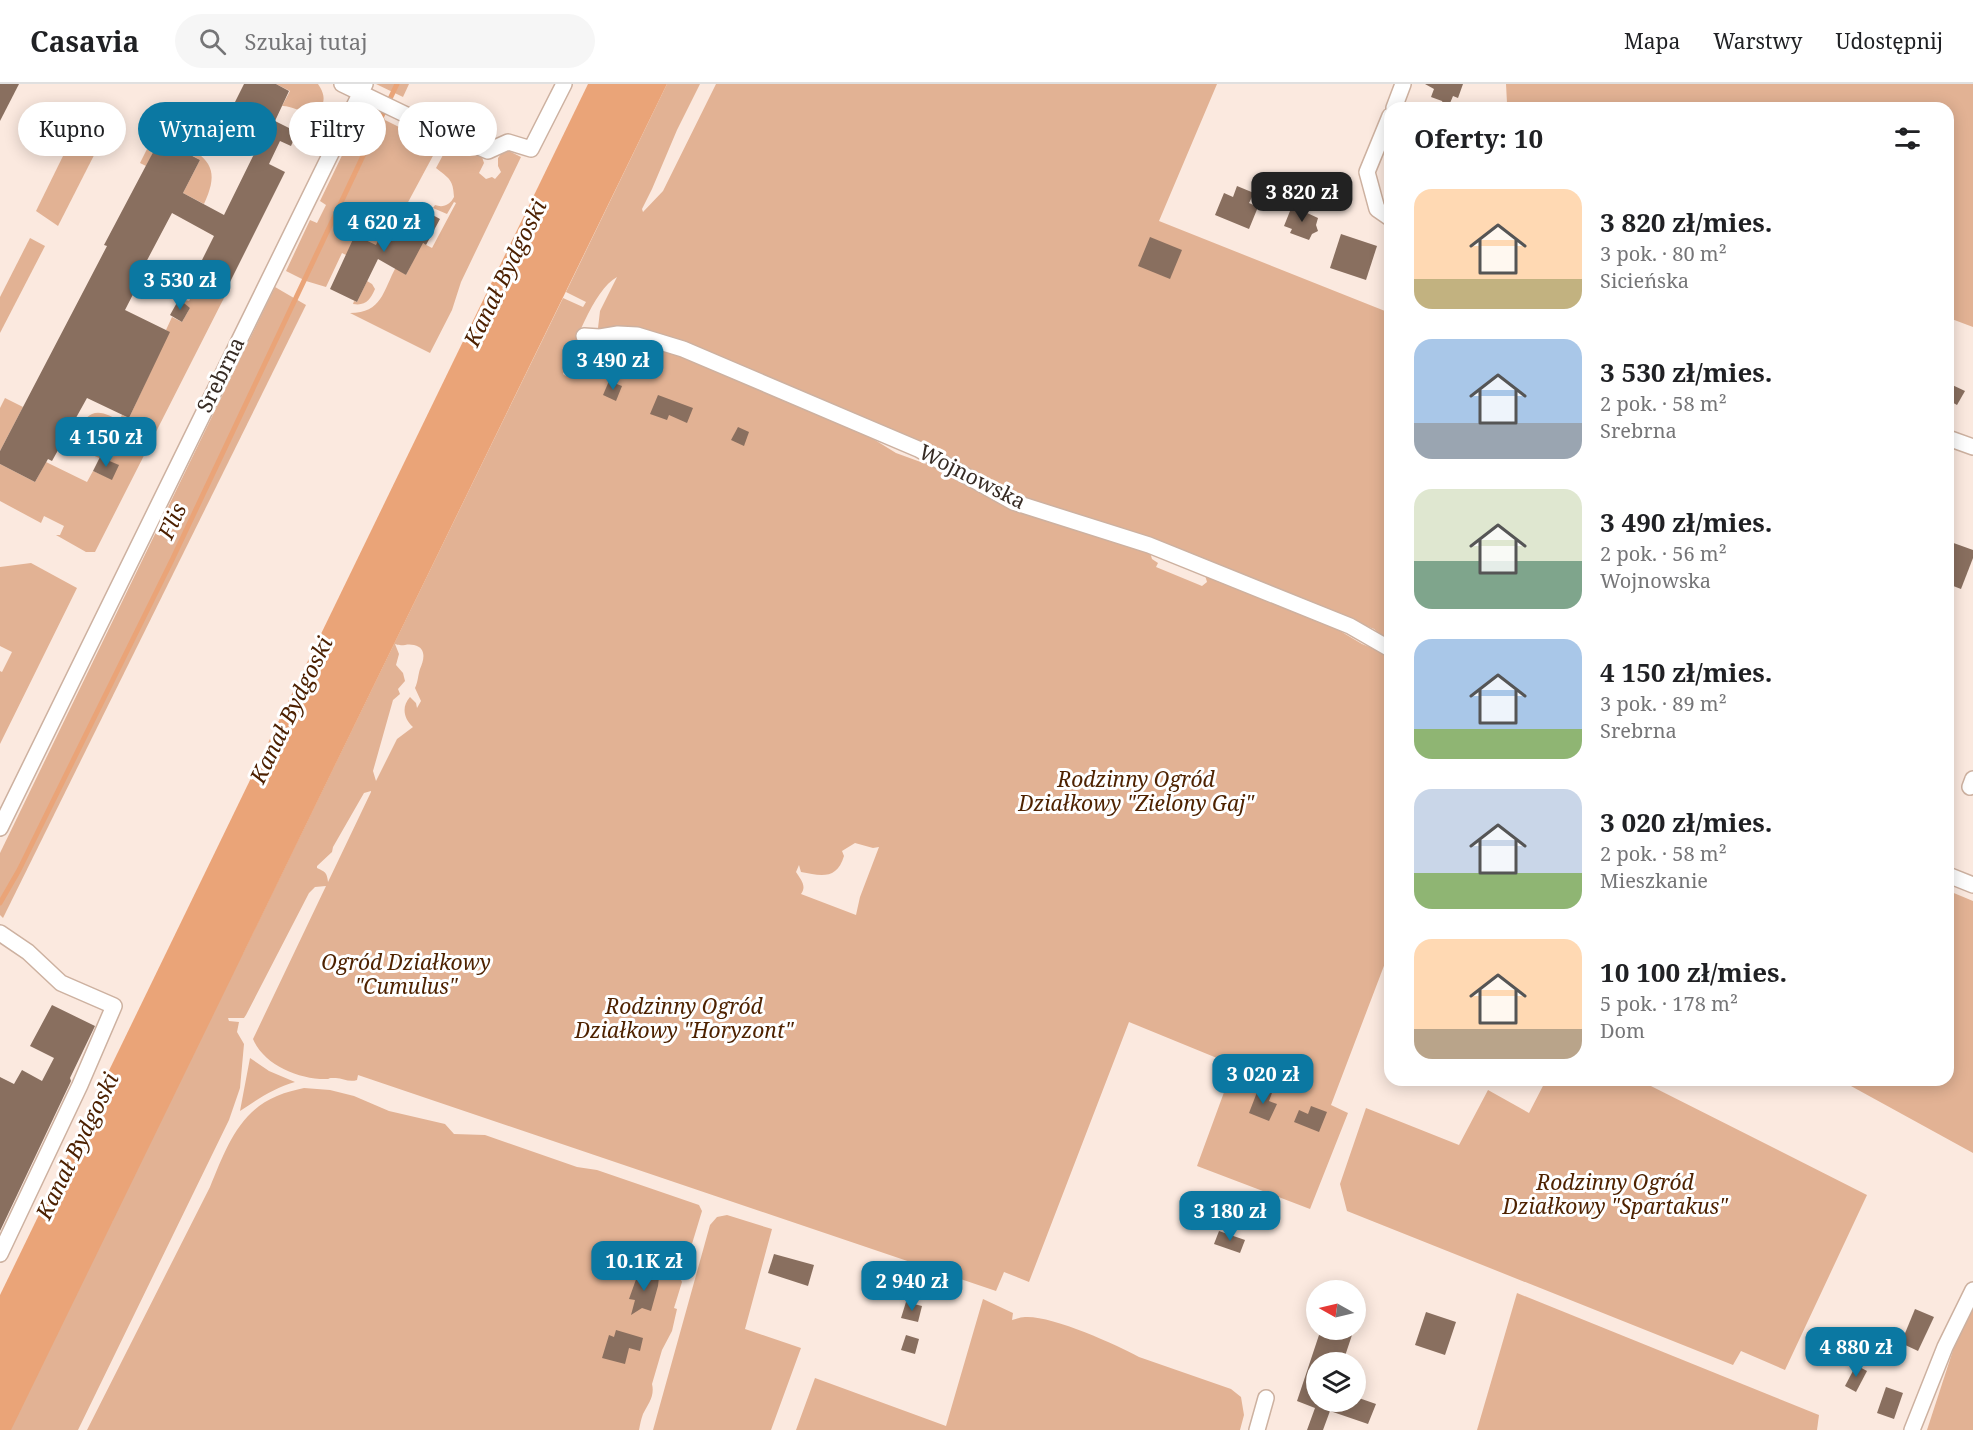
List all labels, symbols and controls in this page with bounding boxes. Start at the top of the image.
search box [175,14,595,68]
text: Casavia [30,22,139,60]
icon: search [196,25,229,58]
text: Szukaj tutaj [244,26,368,56]
text: Mapa [1624,27,1680,55]
text: Warstwy [1713,27,1802,55]
text: Udostępnij [1835,27,1943,55]
chip: Kupno [18,102,126,156]
chip: Wynajem [138,102,277,156]
chip: Filtry [289,102,386,156]
chip: Nowe [398,102,497,156]
text: Oferty: 10 [1414,120,1543,156]
icon: filters [1891,122,1924,155]
pin: 3 820 zł [1240,172,1364,223]
text: 3 820 zł [1265,178,1339,205]
water label: Kanał Bydgoski [455,194,553,352]
pin: 4 620 zł [322,202,446,253]
text: 3 820 zł/mies. [1600,204,1772,240]
text: 4 620 zł [347,208,421,235]
icon: home [1462,213,1534,285]
text: 3 pok. · 80 m² [1600,240,1727,267]
pin: 3 530 zł [118,260,242,311]
text: 3 530 zł [143,266,217,293]
text: Sicieńska [1600,267,1689,294]
street label: Srebrna [190,332,250,417]
pin: 3 490 zł [551,340,675,391]
text: 3 490 zł [576,346,650,373]
text: 3 530 zł/mies. [1600,354,1772,390]
icon: home [1462,363,1534,435]
text: 2 pok. · 58 m² [1600,390,1727,417]
pin: 4 150 zł [44,417,168,468]
text: Srebrna [1600,417,1677,444]
text: 4 150 zł [69,423,143,450]
street label: Wojnowska [914,437,1031,515]
water label: Flis [149,498,192,544]
text: 3 490 zł/mies. [1600,504,1772,540]
icon: home [1462,513,1534,585]
text: 2 pok. · 56 m² [1600,540,1727,567]
text: Wojnowska [1600,567,1711,594]
water label: Kanał Bydgoski [241,631,339,789]
text: 4 150 zł/mies. [1600,654,1772,690]
icon: home [1462,663,1534,735]
text: 3 pok. · 89 m² [1600,690,1727,717]
text: Srebrna [1600,717,1677,744]
park label: Rodzinny Ogród Działkowy "Zielony Gaj" [1017,765,1255,817]
text: 3 020 zł/mies. [1600,804,1772,840]
icon: home [1462,813,1534,885]
text: 2 pok. · 58 m² [1600,840,1727,867]
text: Mieszkanie [1600,867,1708,894]
park label: Ogród Działkowy "Cumulus" [321,948,491,1000]
text: 10 100 zł/mies. [1600,954,1787,990]
icon: home [1462,963,1534,1035]
text: 5 pok. · 178 m² [1600,990,1738,1017]
park label: Rodzinny Ogród Działkowy "Horyzont" [574,992,795,1044]
text: Dom [1600,1017,1645,1044]
pin: 3 020 zł [1201,1054,1325,1105]
text: 3 020 zł [1226,1060,1300,1087]
water label: Kanał Bydgoski [27,1067,125,1225]
park label: Rodzinny Ogród Działkowy "Spartakus" [1501,1168,1729,1220]
pin: 3 180 zł [1168,1191,1292,1242]
text: 3 180 zł [1193,1197,1267,1224]
pin: 10.1K zł [582,1241,706,1292]
text: 10.1K zł [605,1247,683,1274]
pin: 2 940 zł [850,1261,974,1312]
text: 2 940 zł [875,1267,949,1294]
north arrow [1306,1280,1366,1340]
map controls [1306,1280,1366,1412]
pin: 4 880 zł [1794,1327,1918,1378]
text: 4 880 zł [1819,1333,1893,1360]
button: layers [1306,1352,1366,1412]

